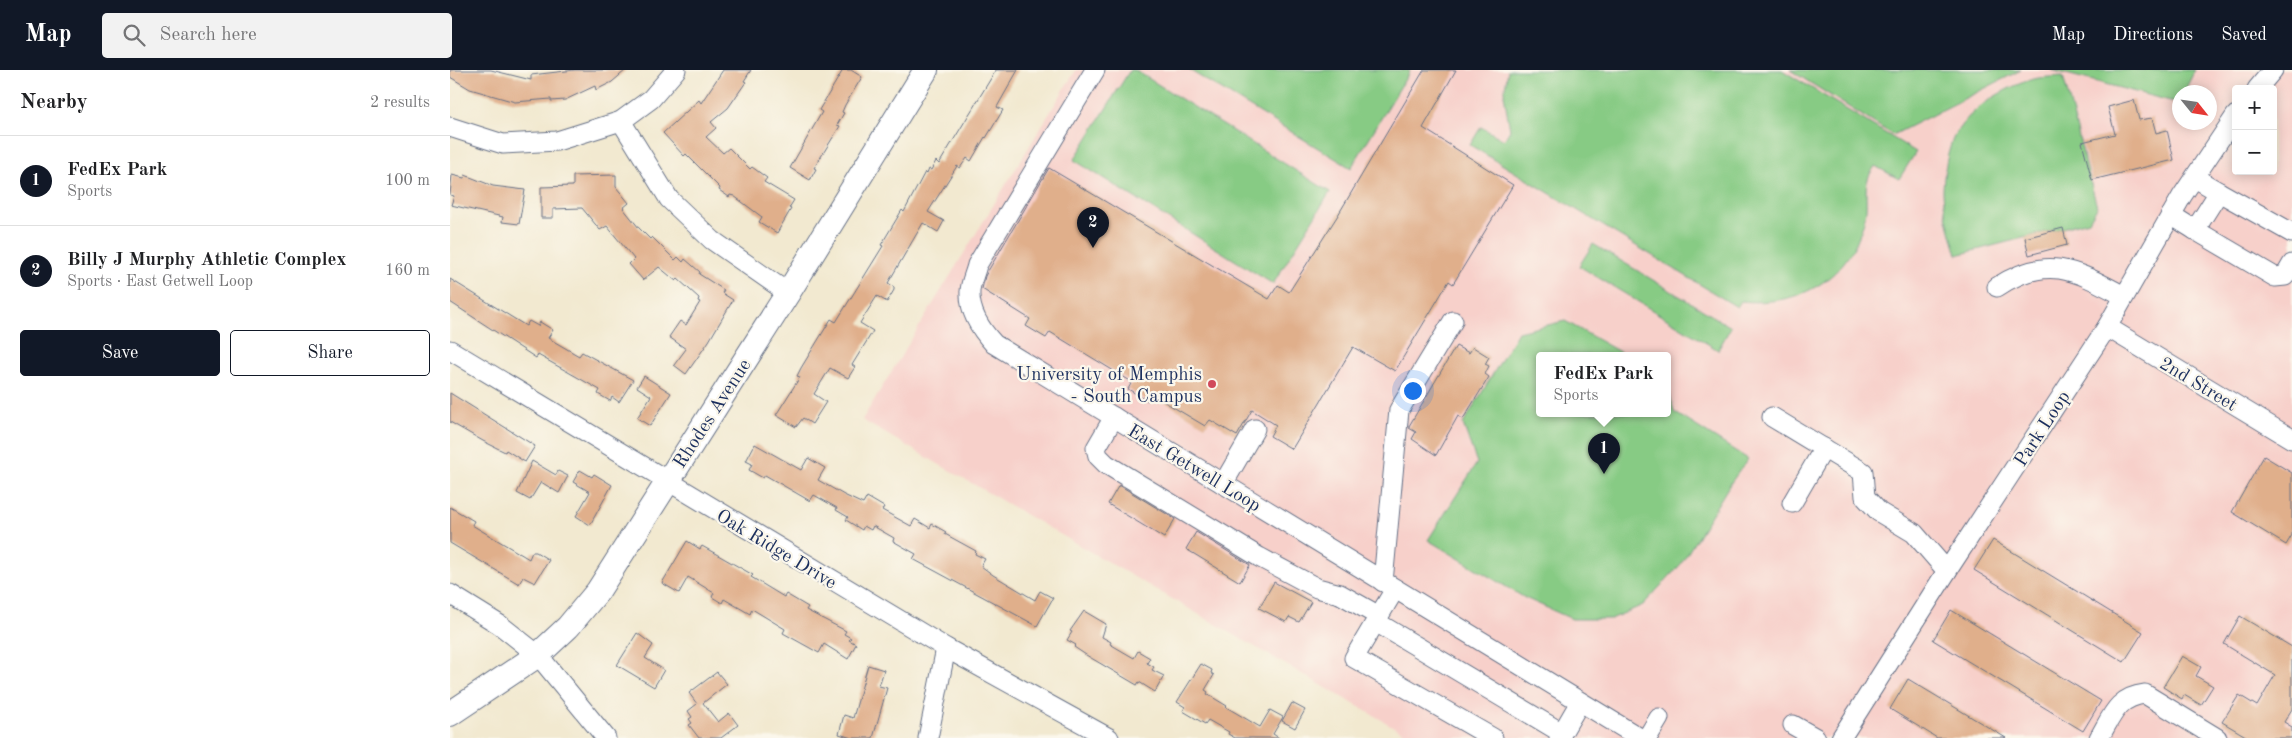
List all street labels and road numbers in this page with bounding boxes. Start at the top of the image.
street label: 2nd Street [2156,355,2240,416]
street label: Rhodes Avenue [671,356,755,472]
street label: Park Loop [2012,388,2074,471]
street label: East Getwell Loop [1124,422,1263,516]
street label: Oak Ridge Drive [712,507,839,593]

